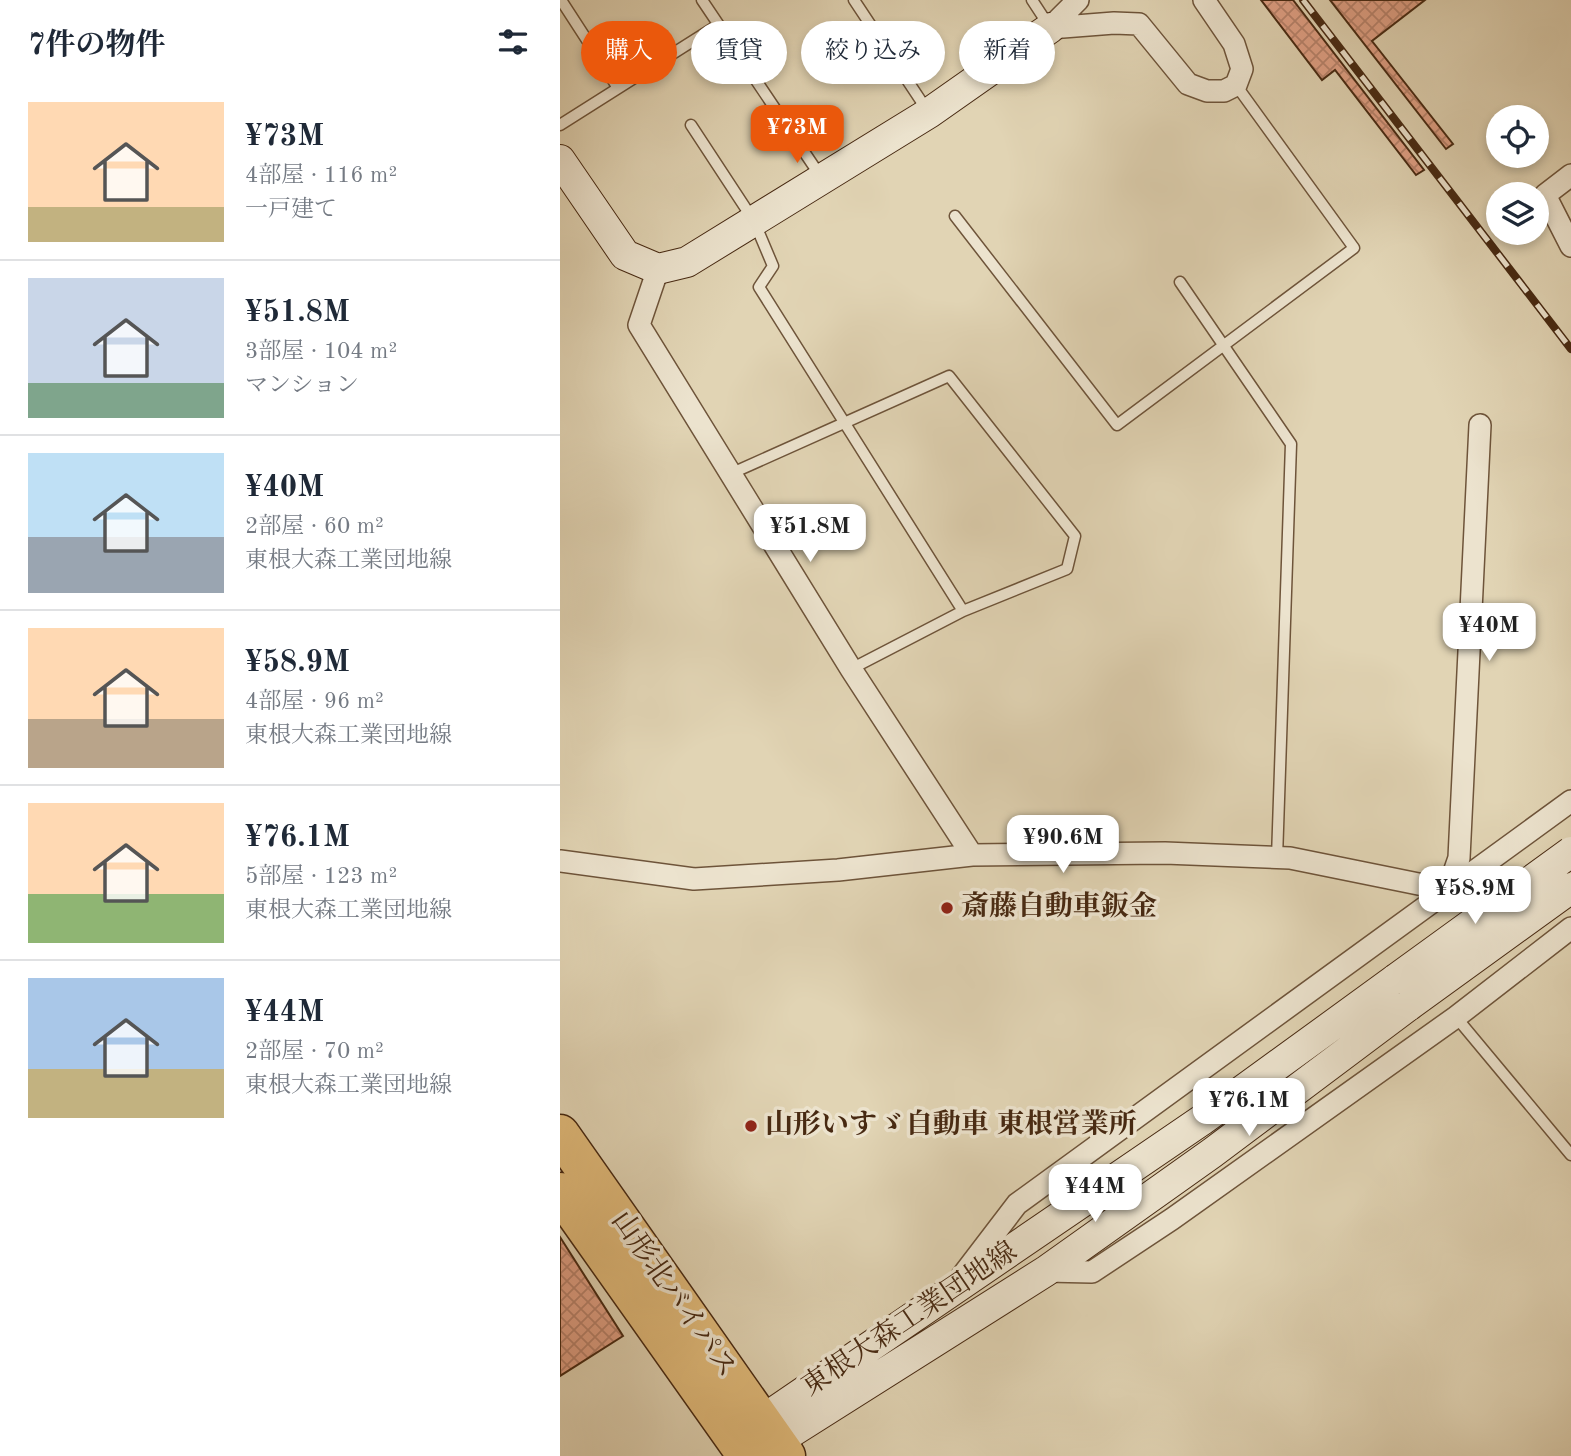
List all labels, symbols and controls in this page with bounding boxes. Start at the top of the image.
chip: 購入 [581,21,677,84]
chip: 賃貸 [691,21,787,84]
chip: 絞り込み [801,21,945,84]
chip: 新着 [959,21,1055,84]
icon: filters [494,23,532,61]
text: 7件の物件 [28,31,165,61]
map controls [1486,105,1549,245]
button: locate [1486,105,1549,168]
pin: ¥73M [756,106,838,165]
text: ¥73M [767,116,827,139]
text: ¥73M [245,122,324,152]
icon: home [84,130,168,214]
text: 4部屋 · 116 m² [245,164,397,187]
button: layers [1486,182,1549,245]
text: 一戸建て [245,198,337,221]
text: ¥51.8M [245,298,350,328]
icon: home [84,306,168,390]
text: 3部屋 · 104 m² [245,340,397,363]
text: マンション [245,374,359,397]
text: ¥40M [245,473,324,503]
icon: home [84,481,168,565]
pin: ¥51.8M [753,504,867,564]
text: 2部屋 · 60 m² [245,515,384,538]
text: ¥51.8M [770,515,850,538]
text: 東根大森工業団地線 [245,549,452,572]
pin: ¥40M [1448,604,1530,663]
text: ¥40M [1459,614,1519,637]
text: ¥58.9M [245,648,350,678]
icon: home [84,656,168,740]
text: 4部屋 · 96 m² [245,690,384,713]
text: 東根大森工業団地線 [245,724,452,747]
pin: ¥90.6M [1006,816,1120,875]
text: ¥76.1M [245,823,350,853]
text: ¥90.6M [1023,826,1103,849]
icon: home [84,831,168,915]
text: 5部屋 · 123 m² [245,865,397,888]
pin: ¥58.9M [1418,866,1532,926]
text: ¥58.9M [1435,877,1515,900]
place label: 斎藤自動車鈑金 [961,891,1157,922]
text: 東根大森工業団地線 [245,899,452,922]
marker: 斎藤自動車鈑金 [939,900,955,916]
text: ¥44M [245,998,324,1028]
icon: home [84,1006,168,1090]
text: 2部屋 · 70 m² [245,1040,384,1063]
text: 東根大森工業団地線 [245,1074,452,1097]
pin: ¥76.1M [1192,1078,1306,1138]
text: ¥76.1M [1209,1089,1289,1112]
place label: 山形いすゞ自動車 東根営業所 [765,1109,1137,1140]
marker: 山形いすゞ自動車 東根営業所 [743,1118,759,1134]
pin: ¥44M [1054,1164,1136,1224]
text: ¥44M [1065,1175,1125,1198]
street label: 山形北バイパス [605,1206,742,1383]
street label: 東根大森工業団地線 [796,1235,1022,1402]

